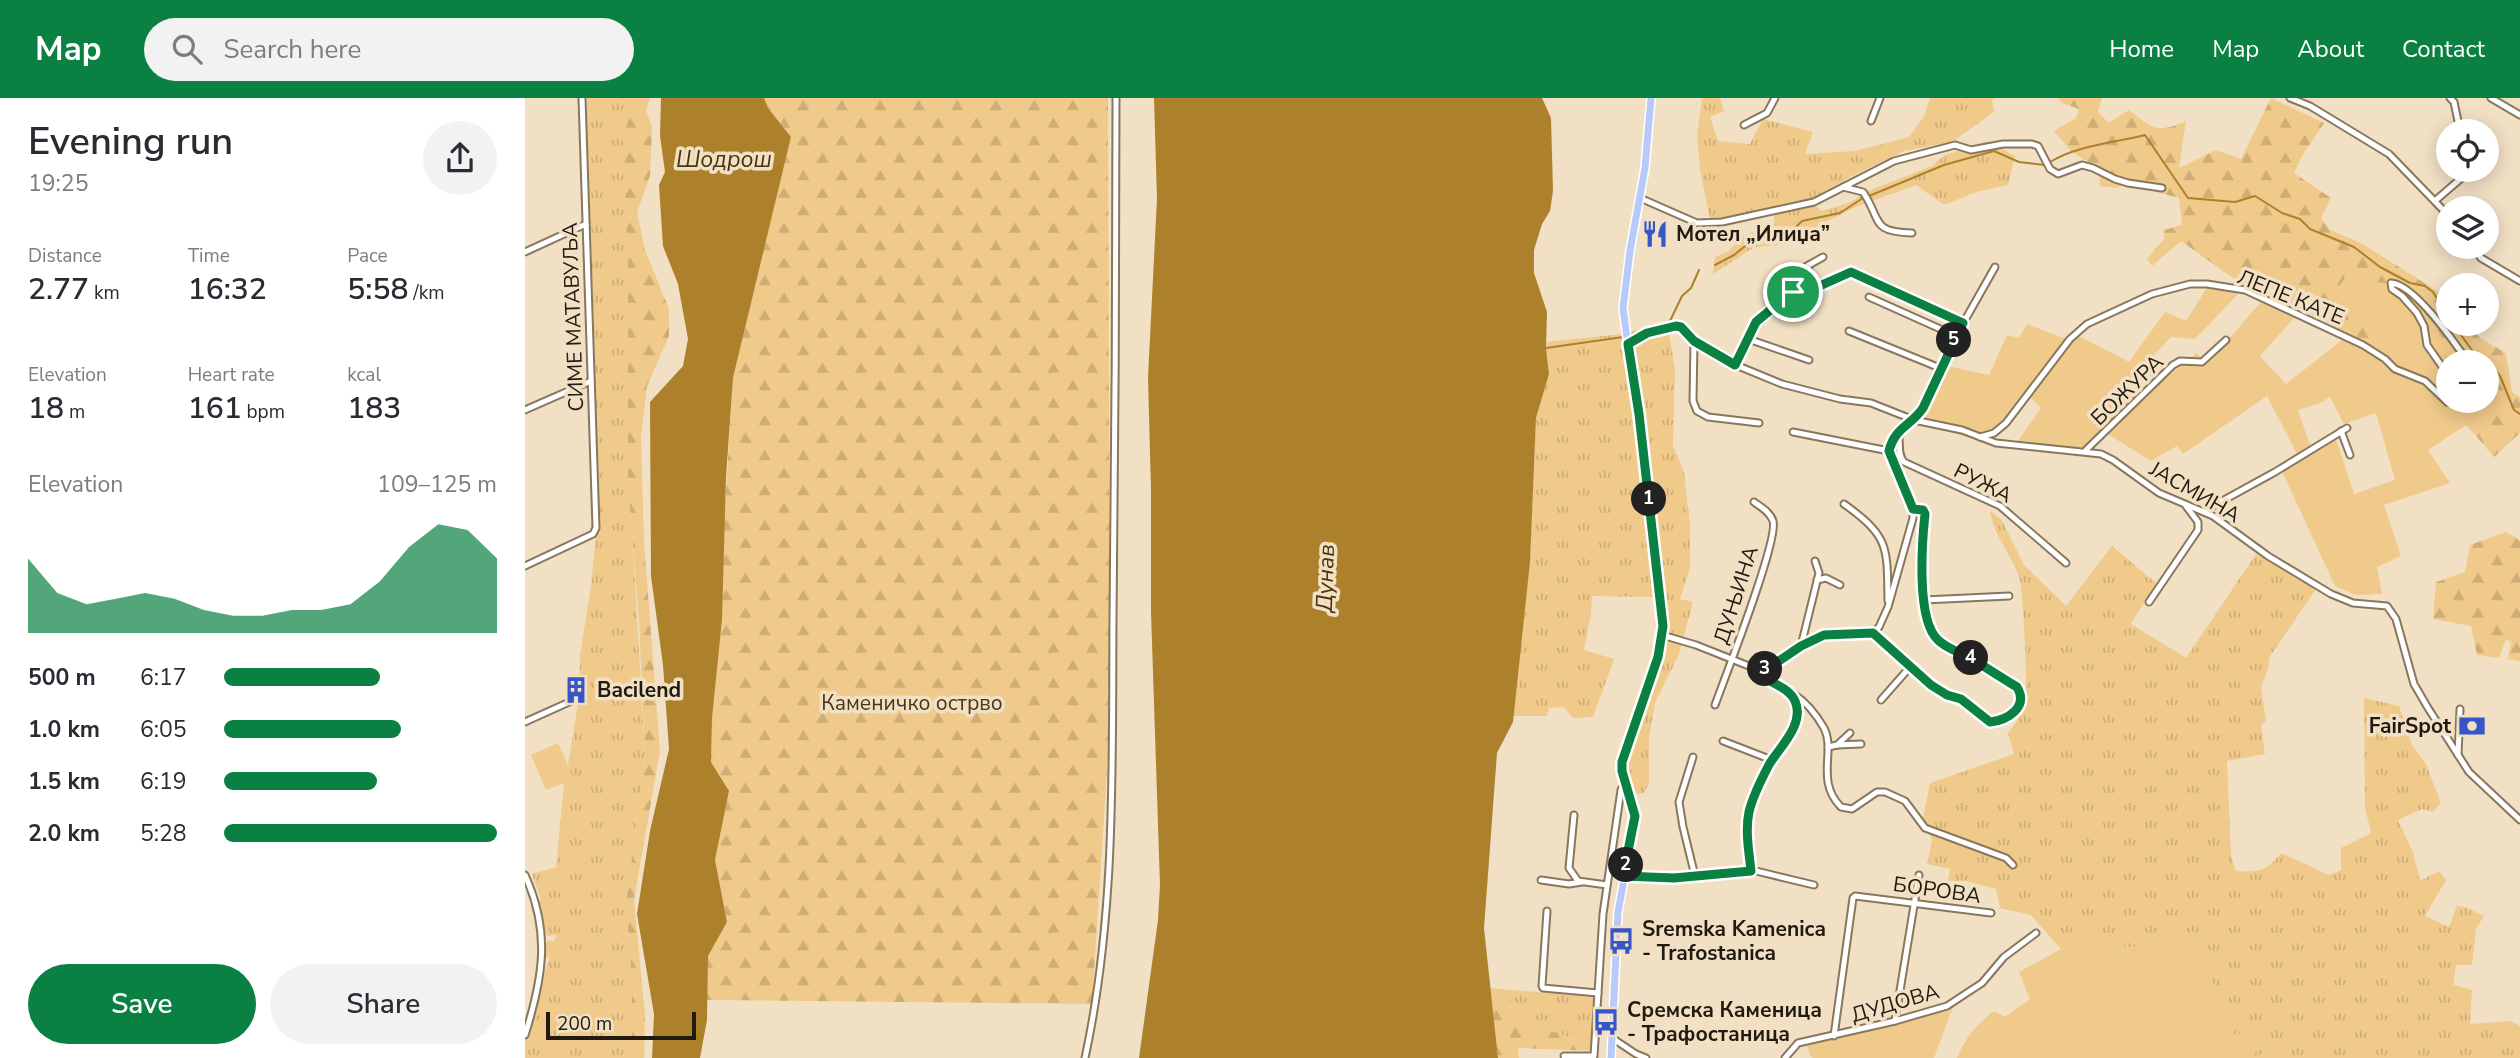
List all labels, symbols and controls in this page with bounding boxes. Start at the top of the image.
search box [144,18,634,81]
text: Map [35,27,102,72]
icon: search [168,30,206,68]
text: Search here [224,32,361,67]
text: Home [2109,33,2174,65]
text: Map [2212,33,2259,65]
text: About [2297,33,2364,65]
text: Contact [2402,33,2485,65]
text: Evening run [28,116,233,167]
map controls [2436,119,2499,413]
button: locate [2436,119,2499,182]
button: share [423,121,497,195]
water label: Шодрош [676,144,772,175]
text: 19:25 [28,168,88,199]
button: layers [2436,196,2499,259]
restaurant icon: Мотел „Илиџа” [1640,219,1670,249]
place label: Мотел „Илиџа” [1676,220,1830,248]
street label: СИМЕ МАТАВУЉА [556,222,590,412]
text: Distance [28,243,102,269]
text: Time [188,243,230,269]
text: Pace [347,243,388,269]
pin [1763,262,1823,322]
street label: ЛЕПЕ КАТЕ [2233,263,2349,331]
text: 2.77 [28,269,89,310]
text: 16:32 [188,269,267,310]
text: 5:58 [347,269,408,310]
icon: arrive [1774,273,1812,311]
button: + [2436,273,2499,336]
text: km [89,280,120,306]
text: /km [408,280,444,306]
pin: 5 [1937,322,1971,358]
text: 5 [1948,326,1959,352]
street label: БОЖУРА [2085,348,2169,432]
button: − [2436,350,2499,413]
text: Elevation [28,362,107,388]
text: Heart rate [188,362,275,388]
text: kcal [347,362,381,388]
text: 18 [28,388,64,429]
text: 161 [188,388,242,429]
text: 183 [347,388,401,429]
text: m [64,399,85,425]
text: bpm [242,399,285,425]
street label: ЈАСМИНА [2144,454,2246,529]
street label: РУЖА [1949,456,2017,510]
text: Elevation [28,469,123,500]
text: 109–125 m [377,469,497,500]
pin: 1 [1631,482,1667,516]
text: 1 [1643,485,1654,511]
street label: ДУЊИНА [1707,543,1765,647]
water label: Дунав [1309,544,1342,615]
pin: 4 [1953,640,1989,676]
text: 4 [1965,644,1976,670]
pin: 3 [1747,652,1783,686]
text: 3 [1759,655,1770,681]
text: 500 m [28,662,96,693]
text: 6:17 [140,662,187,693]
building icon: Bacilend [561,675,591,705]
place label: Bacilend [597,676,681,704]
park label: Каменичко острво [821,689,1003,717]
bank icon: FairSpot [2457,711,2487,741]
place label: FairSpot [2369,712,2452,740]
text: 1.0 km [28,714,100,745]
text: 6:05 [140,714,187,745]
text: 1.5 km [28,766,100,797]
text: 6:19 [140,766,187,797]
text: 2.0 km [28,818,100,849]
text: 5:28 [140,818,187,849]
pin: 2 [1609,848,1643,882]
text: 2 [1620,851,1631,877]
street label: БОРОВА [1891,870,1983,910]
place label: Sremska Kamenica - Trafostanica [1642,915,1826,967]
bus stop icon: Sremska Kamenica - Trafostanica [1606,926,1636,956]
button: Save [28,964,256,1044]
button: Share [270,964,497,1044]
street label: ДУДОВА [1848,977,1942,1029]
place label: Сремска Каменица - Трафостаница [1627,996,1822,1048]
bus stop icon: Сремска Каменица - Трафостаница [1591,1007,1621,1037]
scale bar [546,1009,697,1041]
text: 200 m [557,1011,612,1037]

